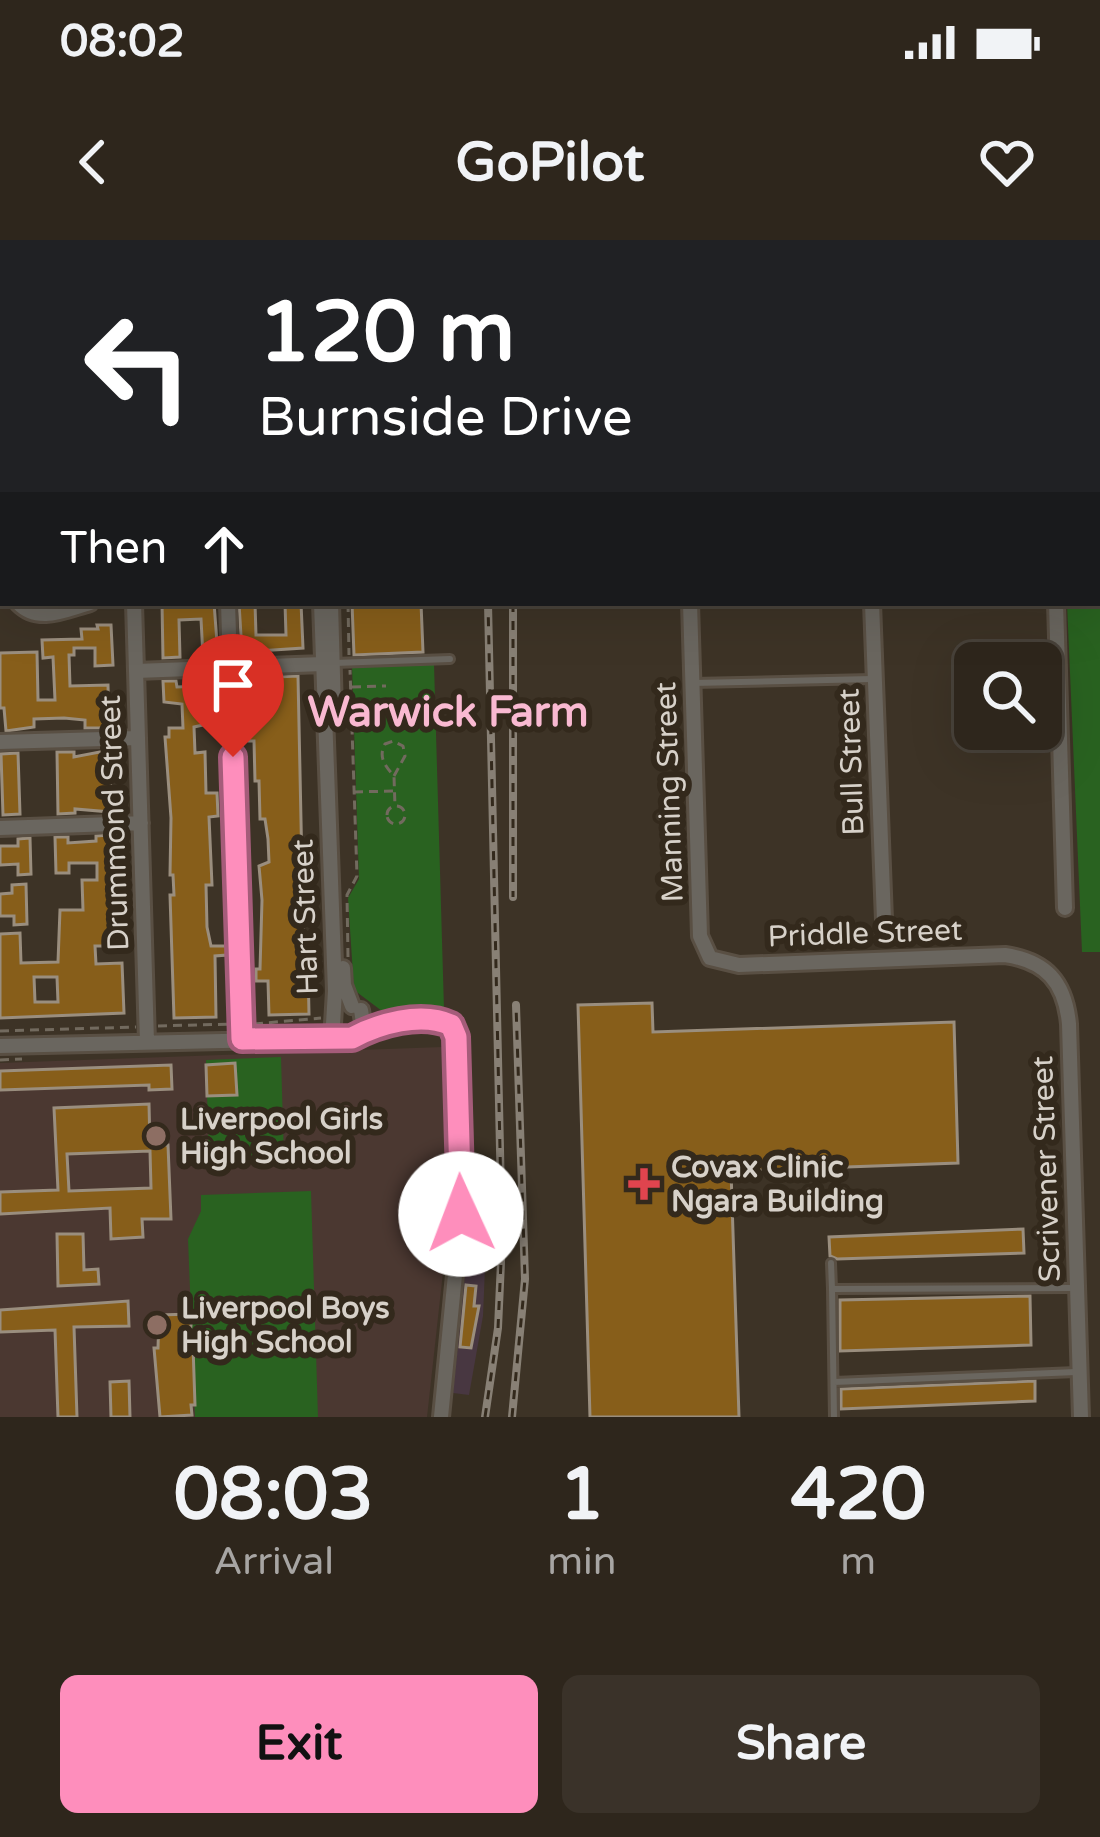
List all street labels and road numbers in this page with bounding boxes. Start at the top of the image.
street label: Manning Street [647,681,692,903]
street label: Bull Street [830,688,873,836]
street label: Drummond Street [92,694,137,952]
street label: Hart Street [284,838,327,996]
street label: Priddle Street [767,912,963,955]
street label: Scrivener Street [1024,1055,1069,1283]

